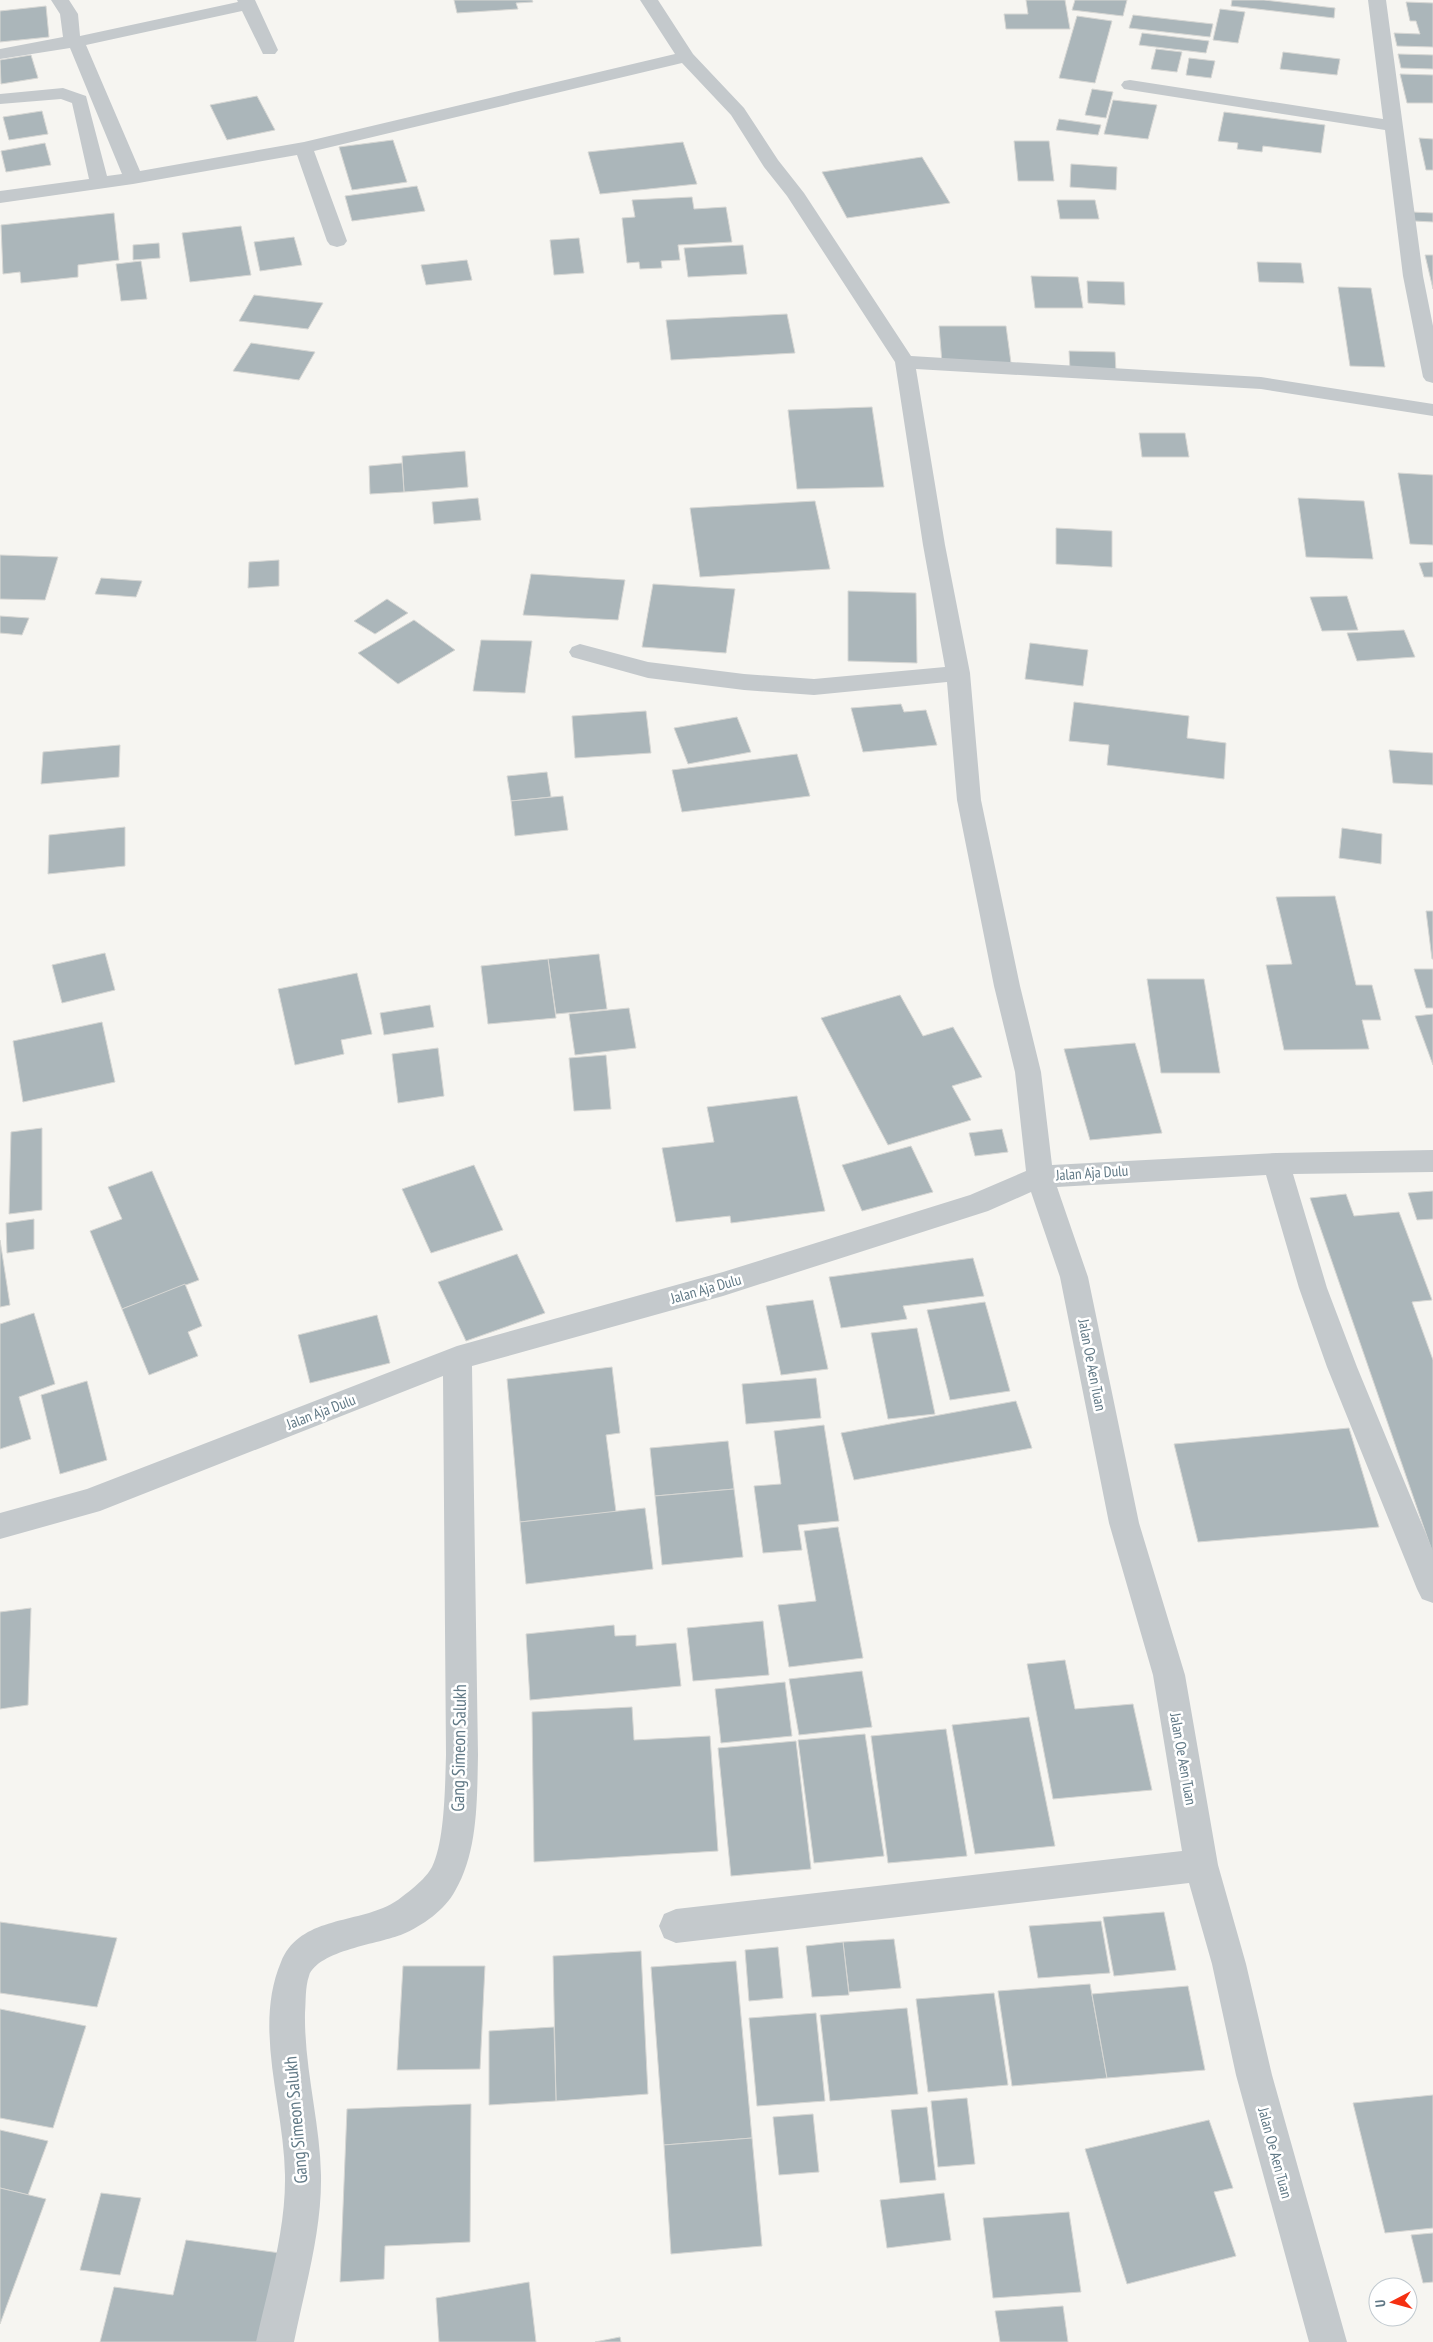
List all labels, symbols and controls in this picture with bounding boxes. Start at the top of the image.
street label: Jalan Aja Dulu [1054,1161,1129,1185]
street label: Jalan Aja Dulu [667,1269,743,1308]
street label: Jalan Oe Aen Tuan [1074,1316,1111,1412]
street label: Jalan Aja Dulu [283,1390,358,1434]
street label: Gang Simeon Salukh [446,1684,471,1812]
street label: Jalan Oe Aen Tuan [1166,1710,1201,1806]
street label: Gang Simeon Salukh [278,2056,313,2185]
street label: Jalan Oe Aen Tuan [1254,2104,1297,2200]
north arrow [1368,2277,1418,2327]
text: U [1371,2299,1389,2308]

